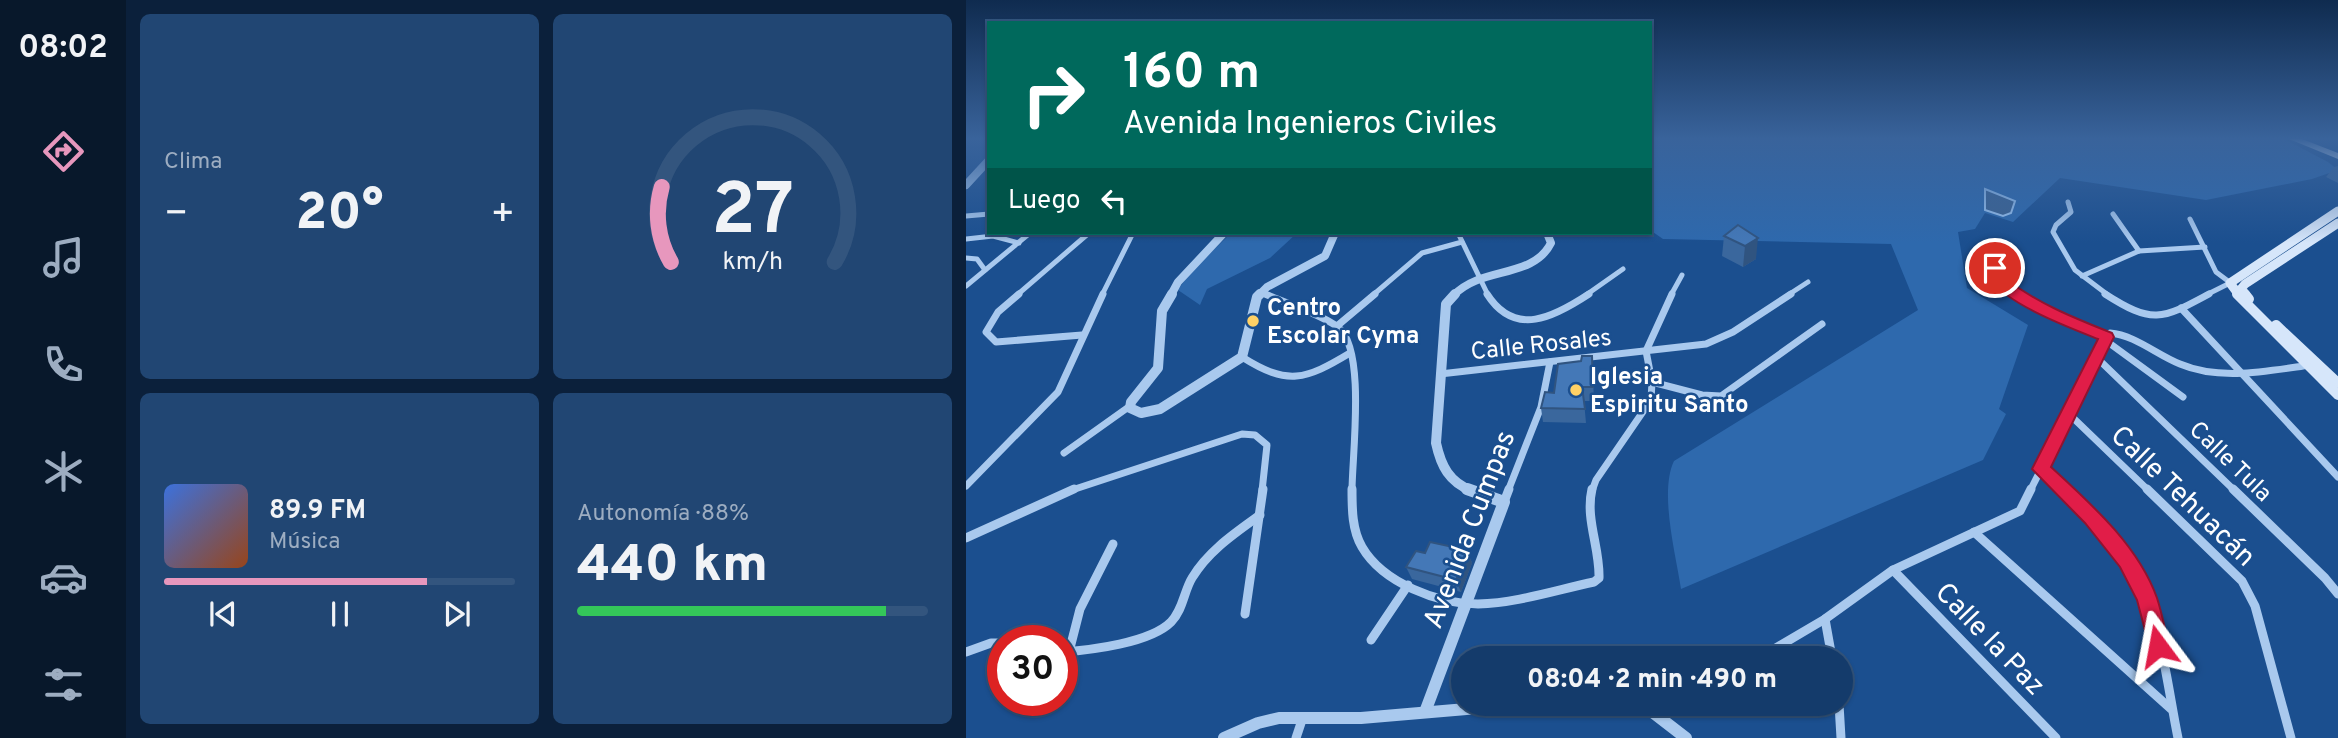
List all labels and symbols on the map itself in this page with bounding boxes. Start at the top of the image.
pin [1965,238,2025,298]
place label: Centro Escolar Cyma [1267,294,1419,352]
marker: Centro Escolar Cyma [1245,313,1261,329]
street label: Calle Rosales [1469,324,1613,368]
place label: Iglesia Espiritu Santo [1590,363,1749,421]
marker: Iglesia Espiritu Santo [1568,382,1584,398]
street label: Calle Tula [2182,416,2277,509]
street label: Calle Tehuacán [2102,419,2262,576]
street label: Avenida Cumpas [1416,426,1525,634]
street label: Calle la Paz [1926,576,2052,704]
position arrow [2121,609,2195,683]
speed limit sign: 30 [987,625,1078,716]

